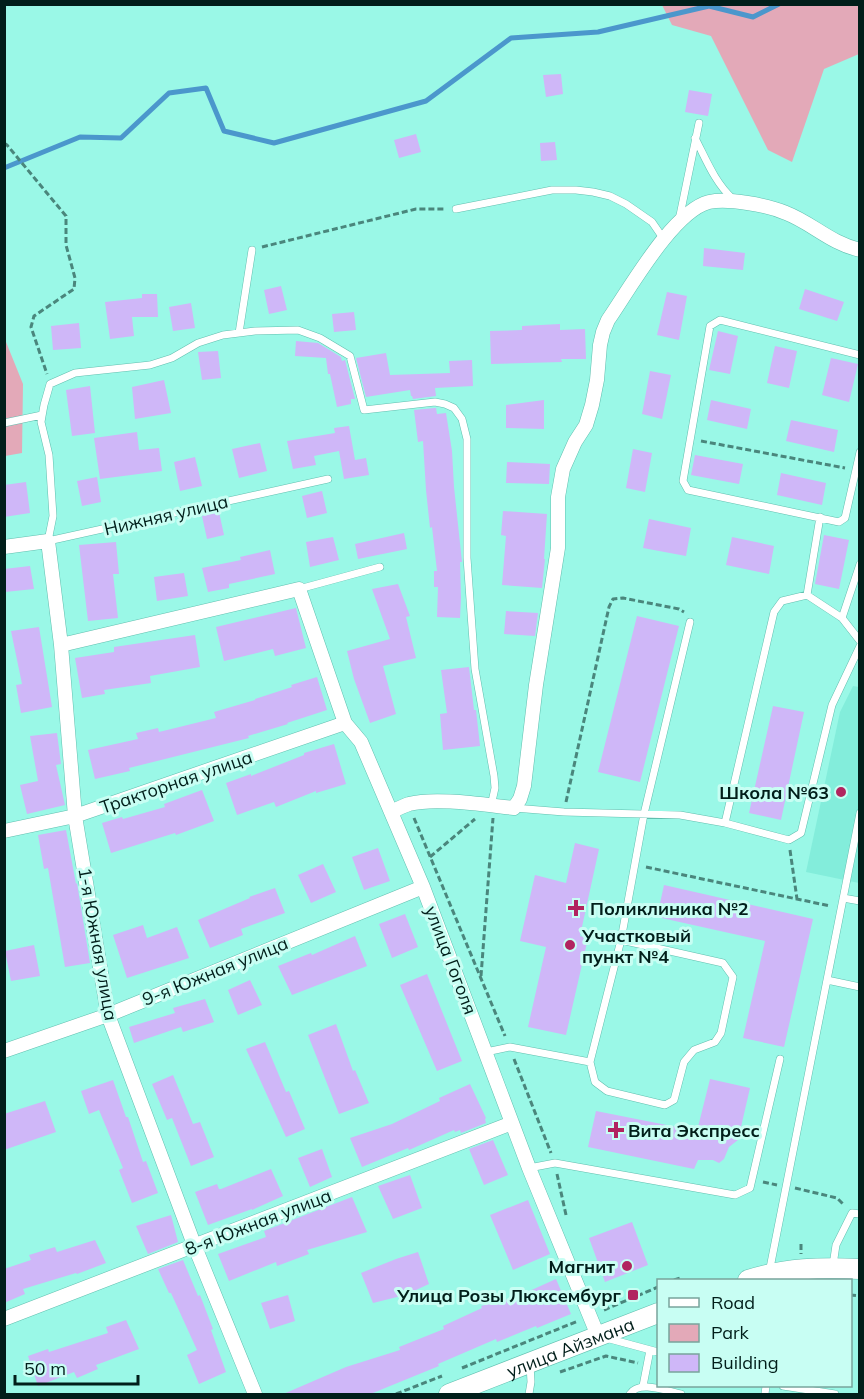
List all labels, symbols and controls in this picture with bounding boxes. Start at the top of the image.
street label: Нижняя улица [102,490,230,540]
street label: Тракторная улица [97,745,255,819]
place label: Школа №63 [719,781,829,804]
marker: Школа №63 [834,785,848,799]
street label: 1-я Южная улица [73,866,123,1022]
place label: Поликлиника №2 [590,897,749,920]
marker: Поликлиника №2 [567,899,585,917]
street label: улица Гоголя [420,903,482,1017]
place label: Участковый пункт №4 [581,924,691,968]
street label: 9-я Южная улица [139,931,291,1011]
marker: Участковый пункт №4 [563,938,577,952]
place label: Вита Экспресс [628,1119,760,1142]
marker: Вита Экспресс [609,1123,623,1137]
street label: 8-я Южная улица [181,1183,335,1261]
place label: Магнит [549,1255,615,1278]
marker: Магнит [620,1259,634,1273]
legend [657,1279,852,1387]
place label: Улица Розы Люксембург [396,1284,622,1307]
marker: Улица Розы Люксембург [626,1288,640,1302]
text: Road [711,1291,755,1314]
street label: улица Айзмана [503,1312,637,1382]
text: Park [711,1321,750,1344]
scale bar [15,1348,138,1386]
text: Building [711,1351,779,1374]
text: 50 m [24,1357,66,1380]

